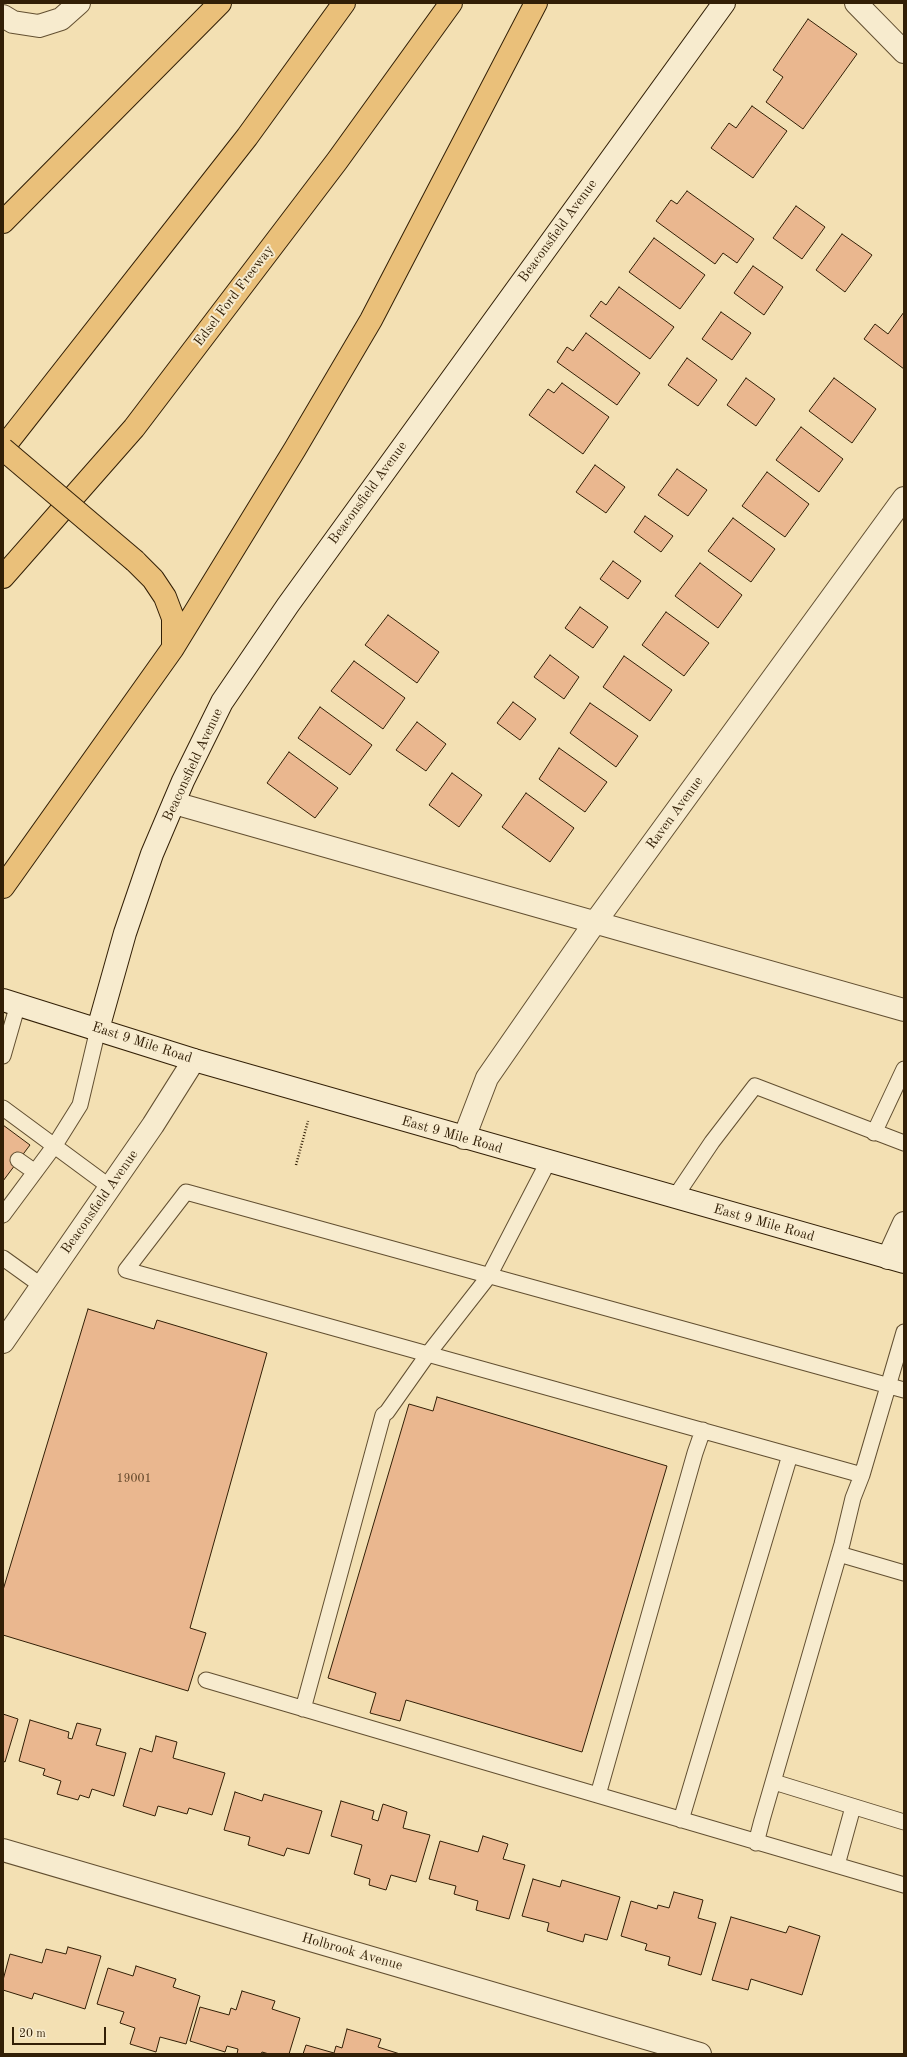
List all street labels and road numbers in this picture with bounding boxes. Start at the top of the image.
street label: Beaconsfield Avenue [515,176,601,286]
street label: Edsel Ford Freeway [191,242,277,350]
street label: Beaconsfield Avenue [325,438,411,548]
street label: Beaconsfield Avenue [159,706,227,824]
street label: Raven Avenue [643,773,707,853]
street label: East 9 Mile Road [90,1019,194,1067]
street label: East 9 Mile Road [400,1113,504,1157]
street label: Beaconsfield Avenue [58,1147,142,1257]
street label: East 9 Mile Road [712,1201,816,1245]
street label: Holbrook Avenue [300,1930,404,1974]

